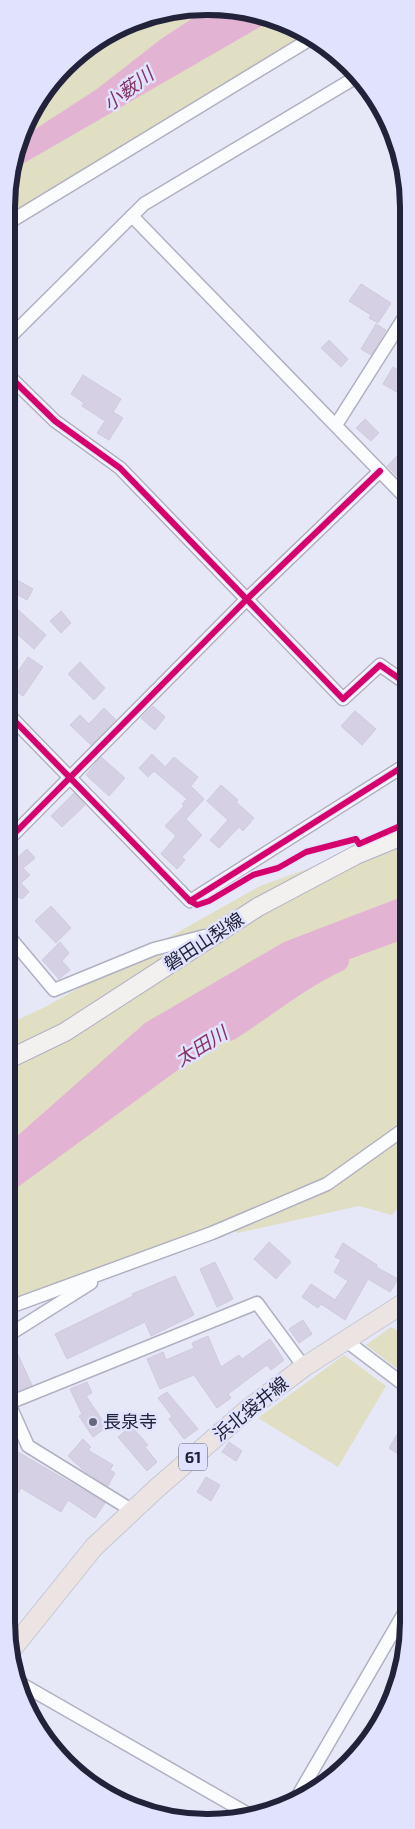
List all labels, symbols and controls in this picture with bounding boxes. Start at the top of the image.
water label: 小薮川 [98,61,159,115]
street label: 磐田山梨線 [160,907,247,975]
water label: 太田川 [170,1020,233,1070]
street label: 浜北袋井線 [208,1371,292,1445]
place label: 長泉寺 [103,1410,157,1432]
marker: 長泉寺 [87,1416,99,1428]
road number: 61 [179,1444,207,1470]

